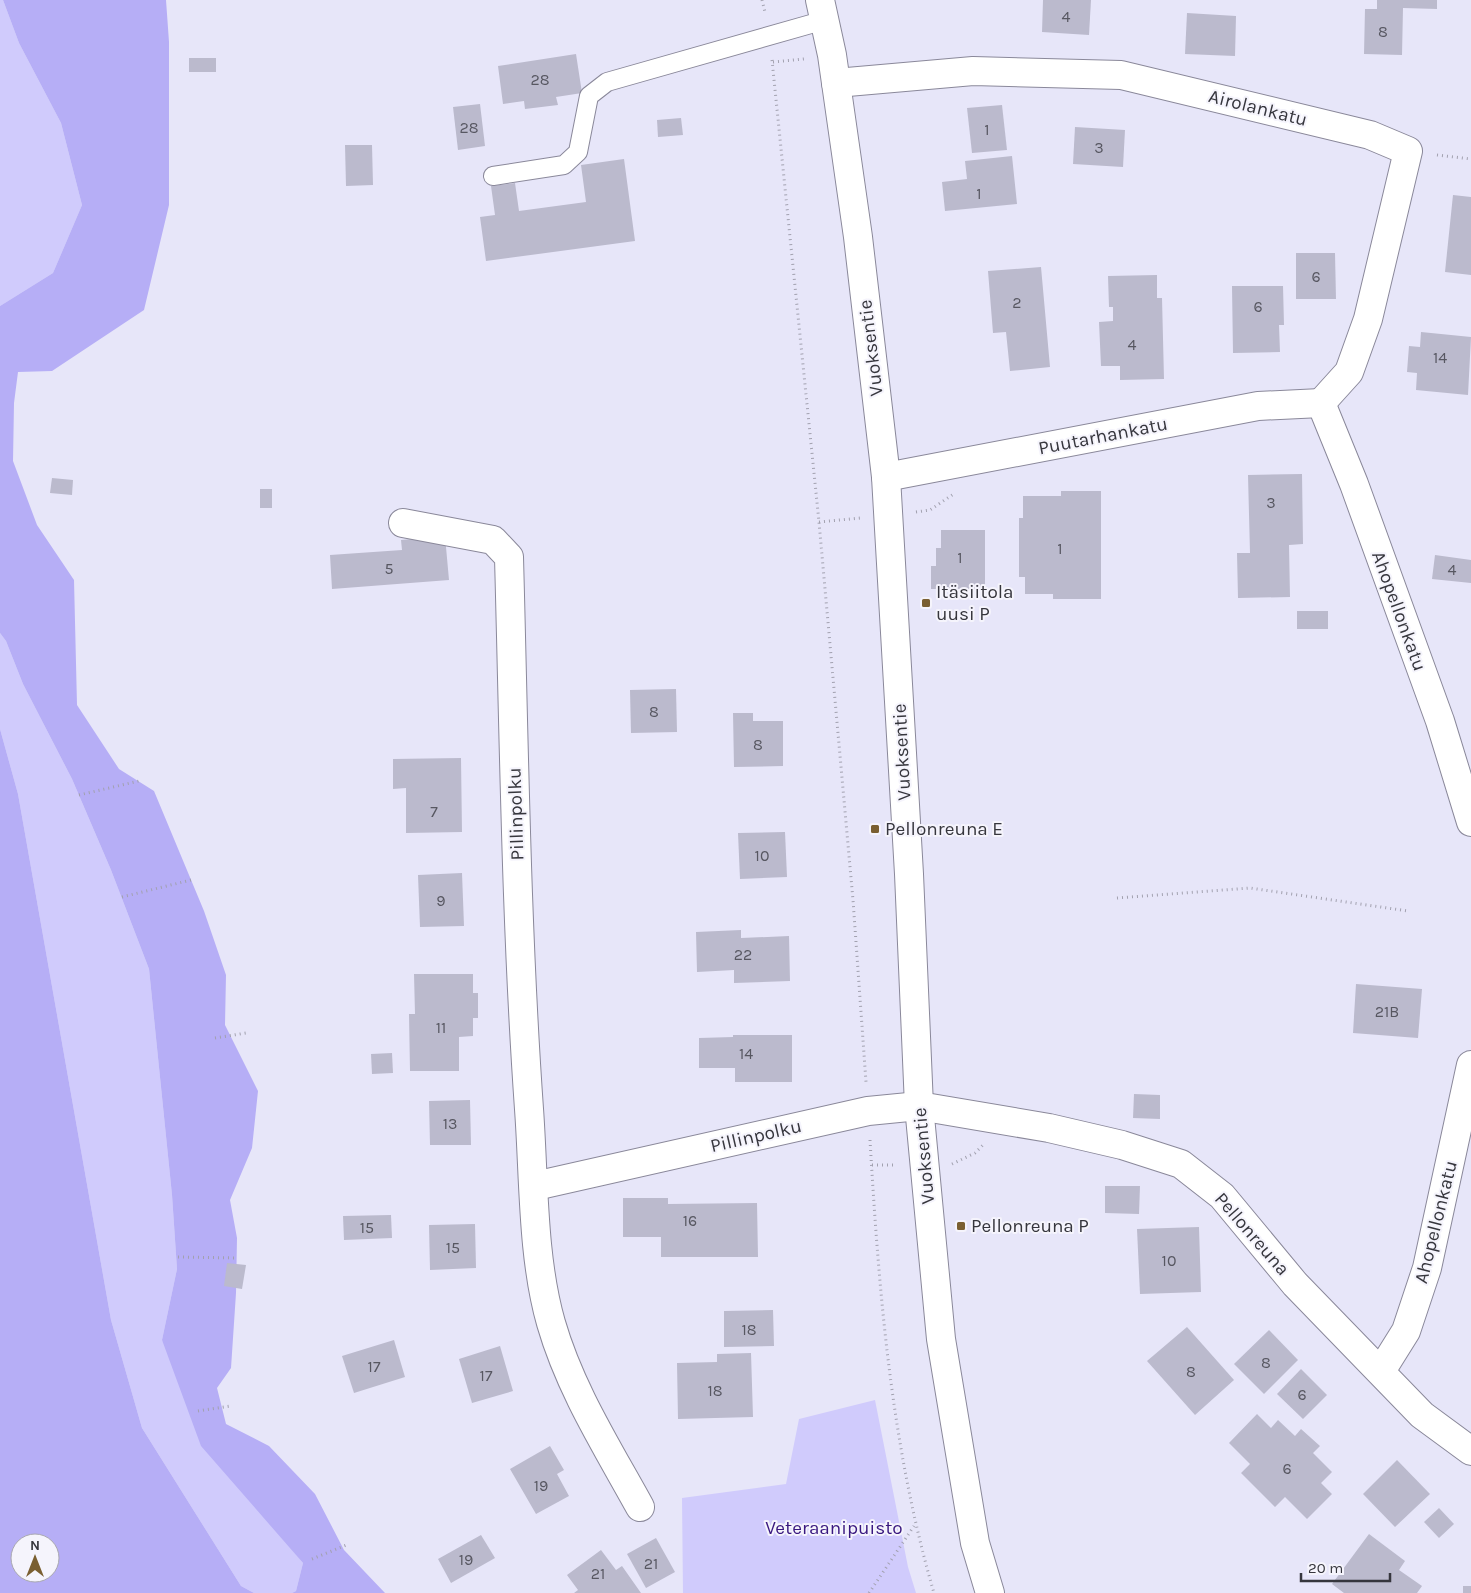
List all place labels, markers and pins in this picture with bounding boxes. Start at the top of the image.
place label: Itäsiitola uusi P [936,581,1014,625]
marker: Itäsiitola uusi P [920,597,932,609]
place label: Pellonreuna E [885,818,1003,840]
marker: Pellonreuna E [869,823,881,835]
place label: Pellonreuna P [971,1215,1089,1237]
marker: Pellonreuna P [955,1220,967,1232]

